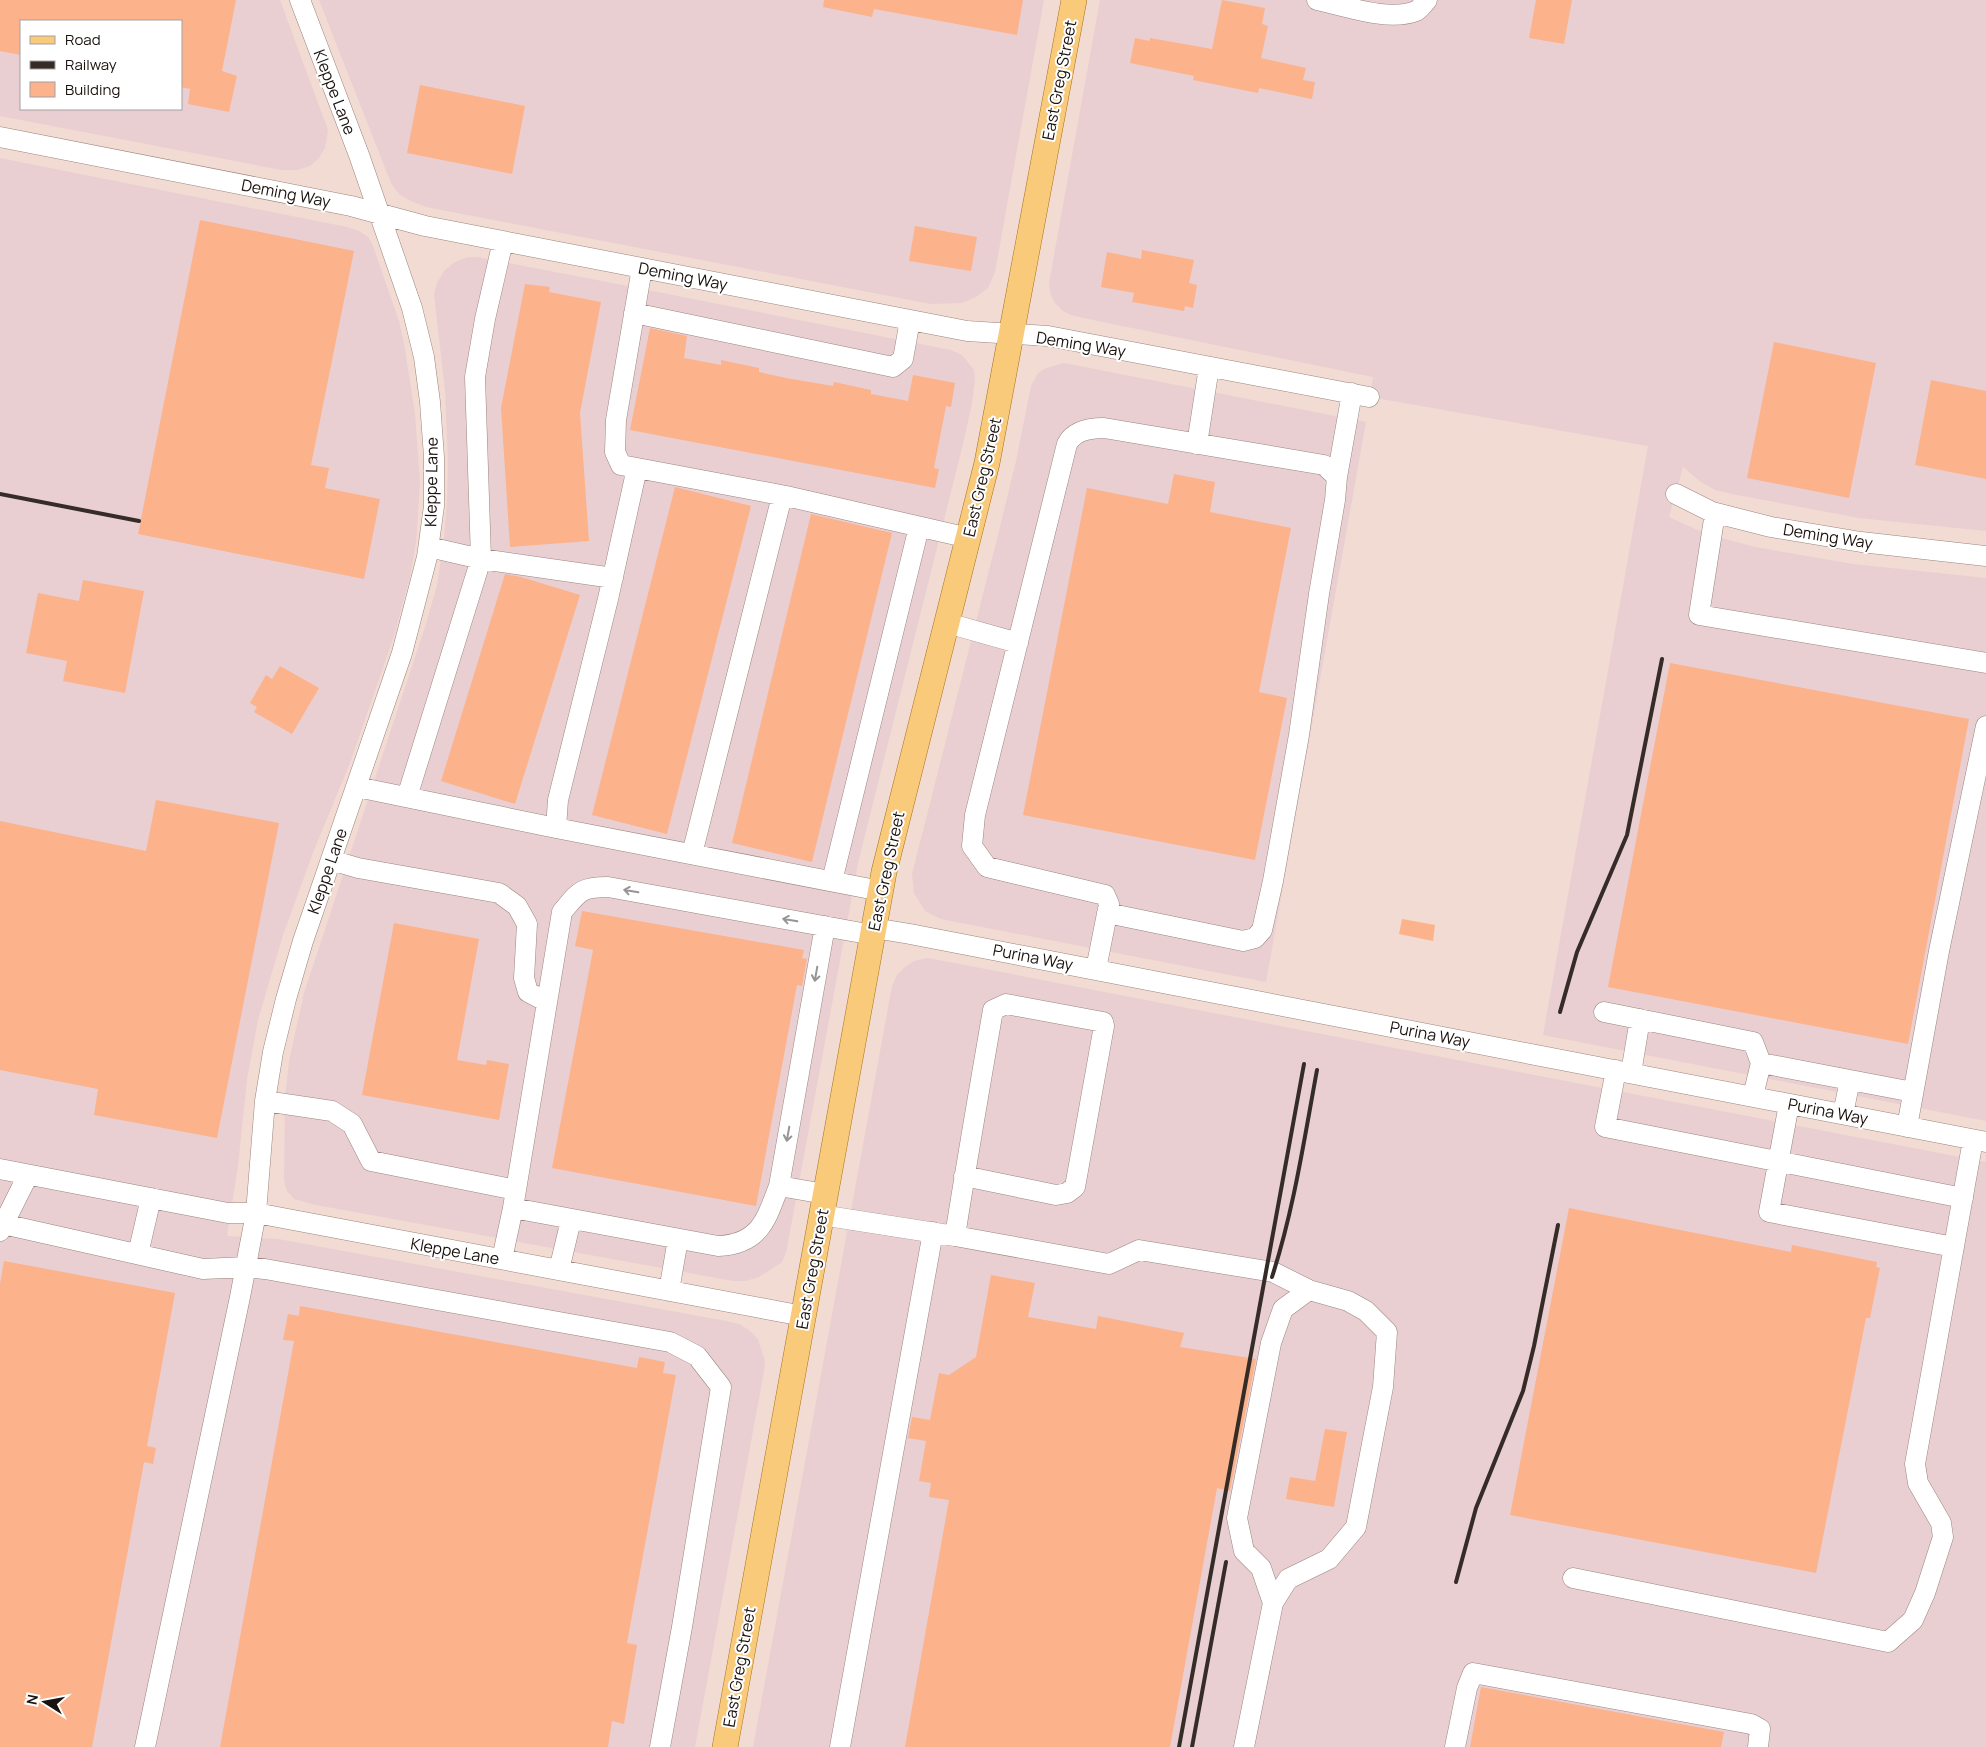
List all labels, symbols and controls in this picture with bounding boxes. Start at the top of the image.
street label: East Greg Street [1037,18,1081,142]
legend [20,20,182,110]
text: Road [65,29,101,50]
street label: Kleppe Lane [309,46,361,138]
text: Railway [65,54,117,75]
text: Building [65,79,120,100]
street label: Deming Way [240,174,333,213]
street label: Deming Way [637,257,730,296]
street label: Deming Way [1035,326,1128,362]
street label: East Greg Street [958,415,1006,539]
street label: Kleppe Lane [419,437,443,527]
street label: Deming Way [1782,518,1875,554]
street label: East Greg Street [863,809,909,933]
street label: Kleppe Lane [302,825,352,917]
one-way arrow [623,886,639,895]
one-way arrow [783,914,799,924]
street label: Purina Way [991,938,1076,976]
one-way arrow [811,966,821,982]
street label: Purina Way [1388,1015,1473,1053]
street label: Purina Way [1786,1092,1871,1130]
one-way arrow [783,1126,793,1142]
street label: East Greg Street [791,1207,833,1331]
street label: Kleppe Lane [409,1232,501,1270]
street label: East Greg Street [718,1605,760,1729]
north arrow [20,1677,70,1727]
text: N [21,1693,42,1706]

